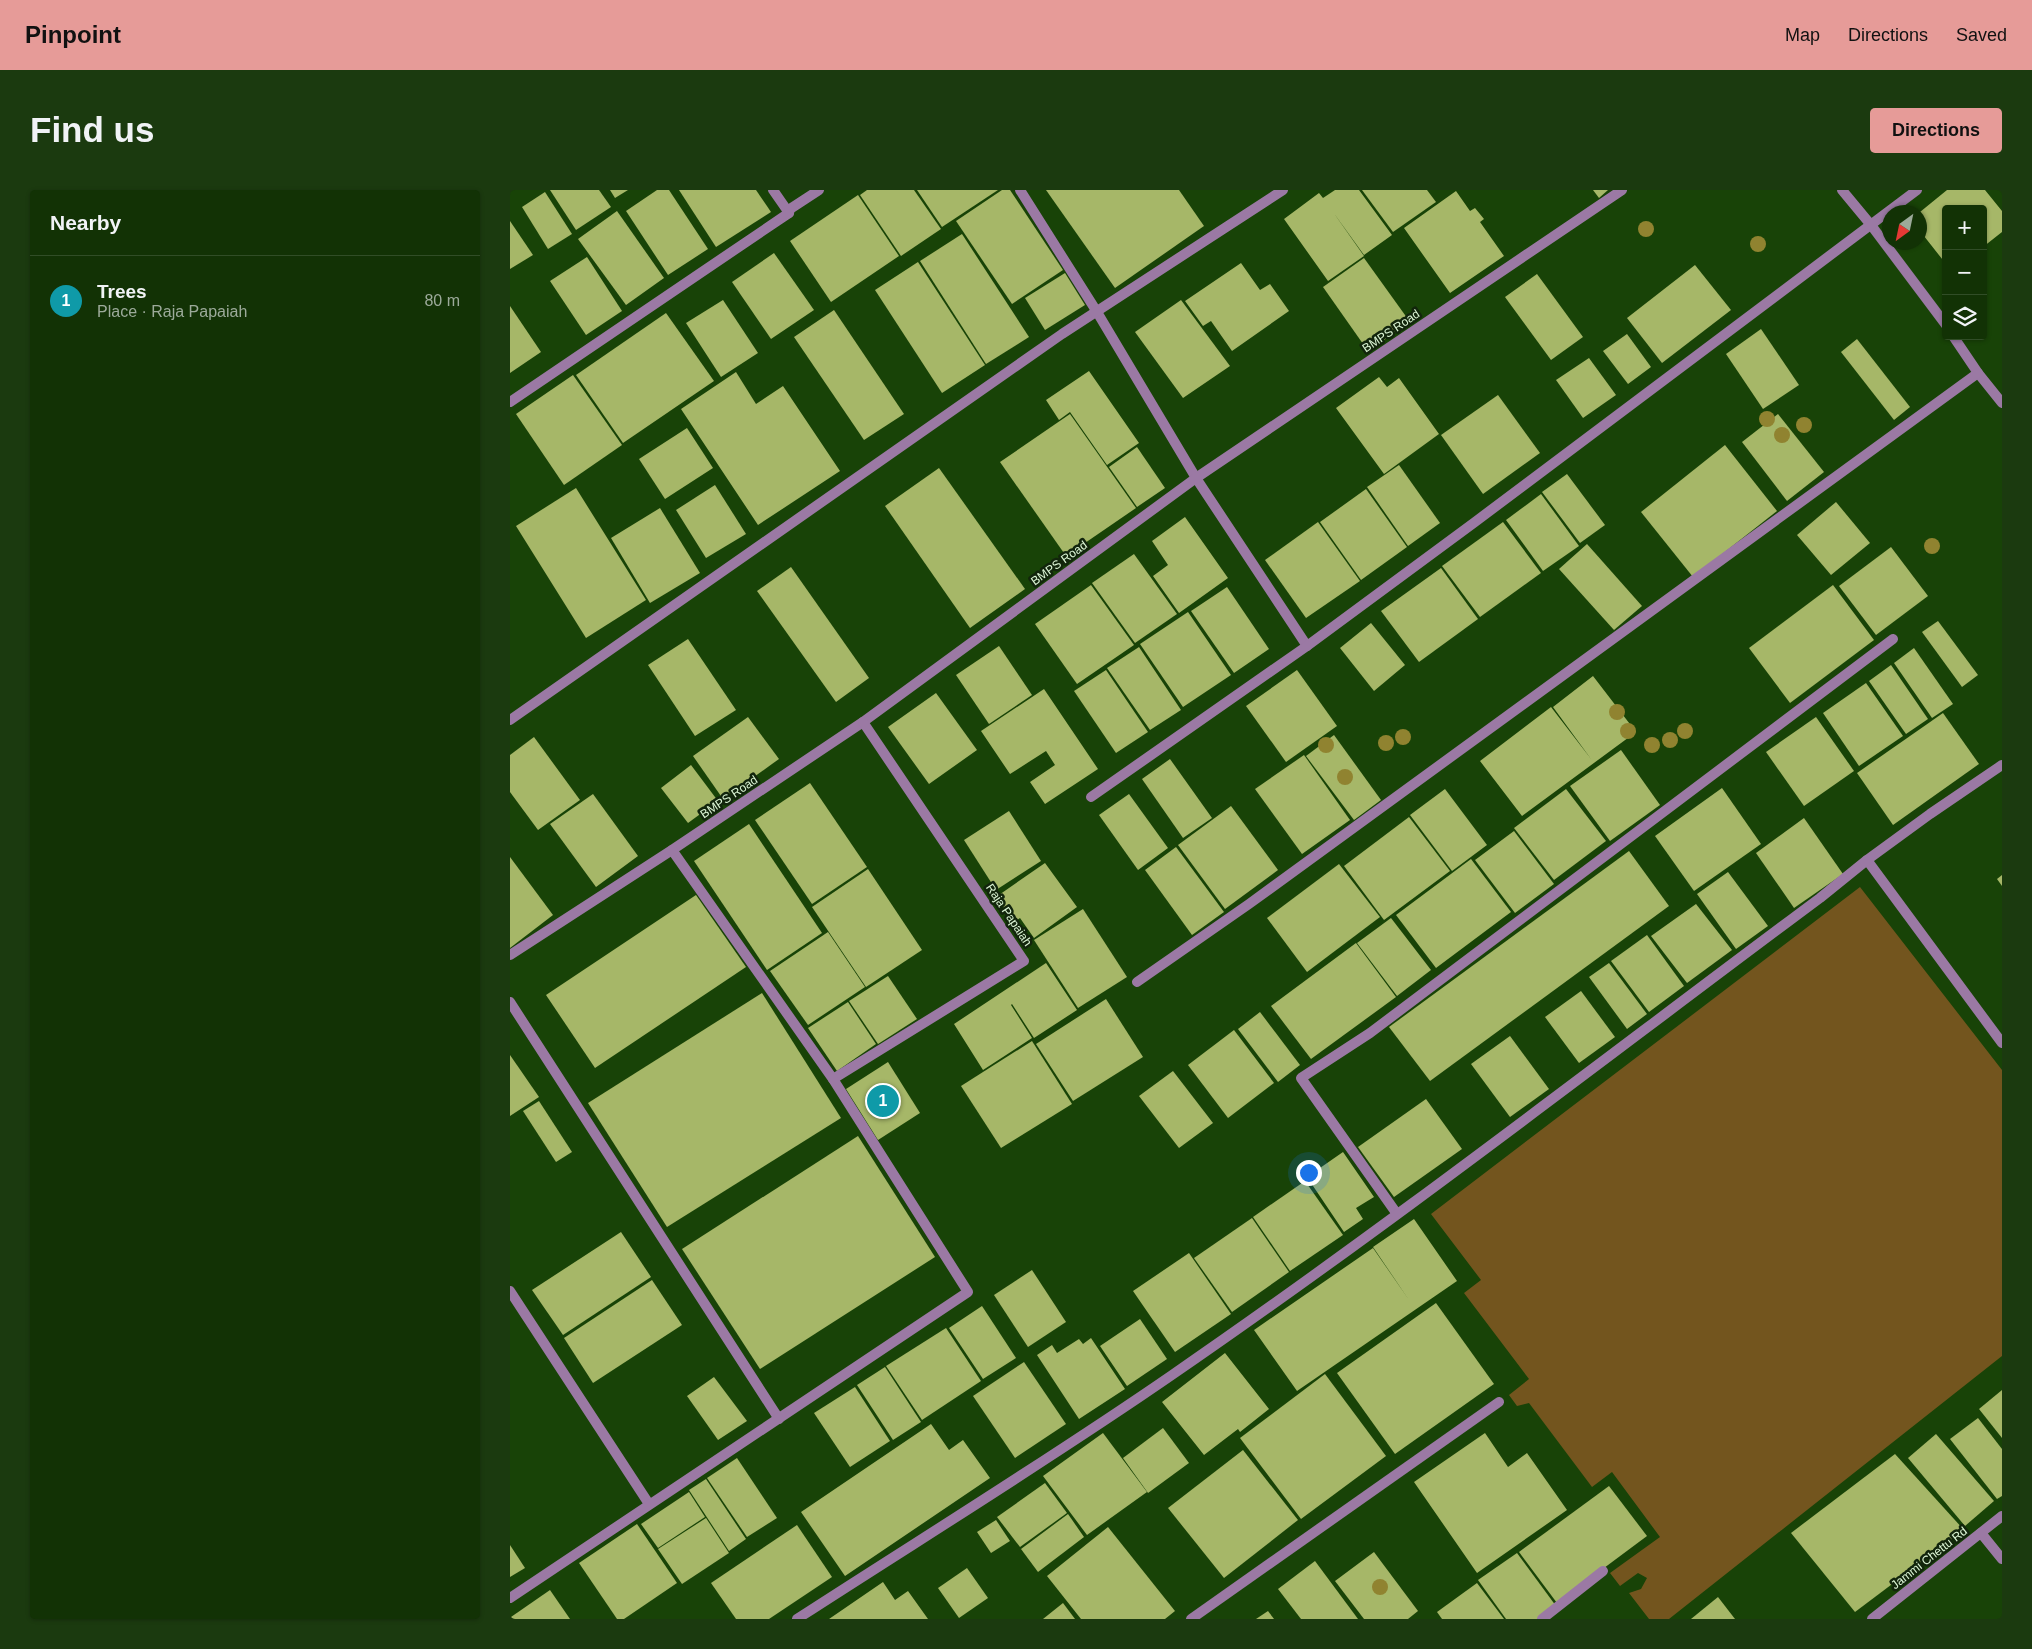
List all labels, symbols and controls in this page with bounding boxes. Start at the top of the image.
text: Pinpoint [25,21,121,48]
text: Map [1785,25,1820,45]
text: Directions [1848,25,1928,45]
text: Saved [1956,25,2007,45]
button: Directions [1870,108,2002,153]
text: Find us [30,110,154,149]
north arrow [1882,205,1927,250]
map controls [1942,205,1987,340]
button: + [1942,205,1987,250]
text: Nearby [50,211,121,234]
button: − [1942,250,1987,295]
text: Trees [97,281,147,302]
text: 1 [62,292,70,309]
text: 80 m [424,292,460,309]
button: layers [1942,295,1987,340]
text: Place · Raja Papaiah [97,303,247,320]
street label: BMPS Road [1360,307,1422,355]
street label: BMPS Road [1028,538,1090,588]
street label: BMPS Road [698,773,760,821]
street label: Raja Papaiah [983,881,1035,949]
pin: 1 [867,1082,899,1120]
your location [1296,1160,1322,1186]
street label: Jammi Chettu Rd [1888,1524,1970,1592]

